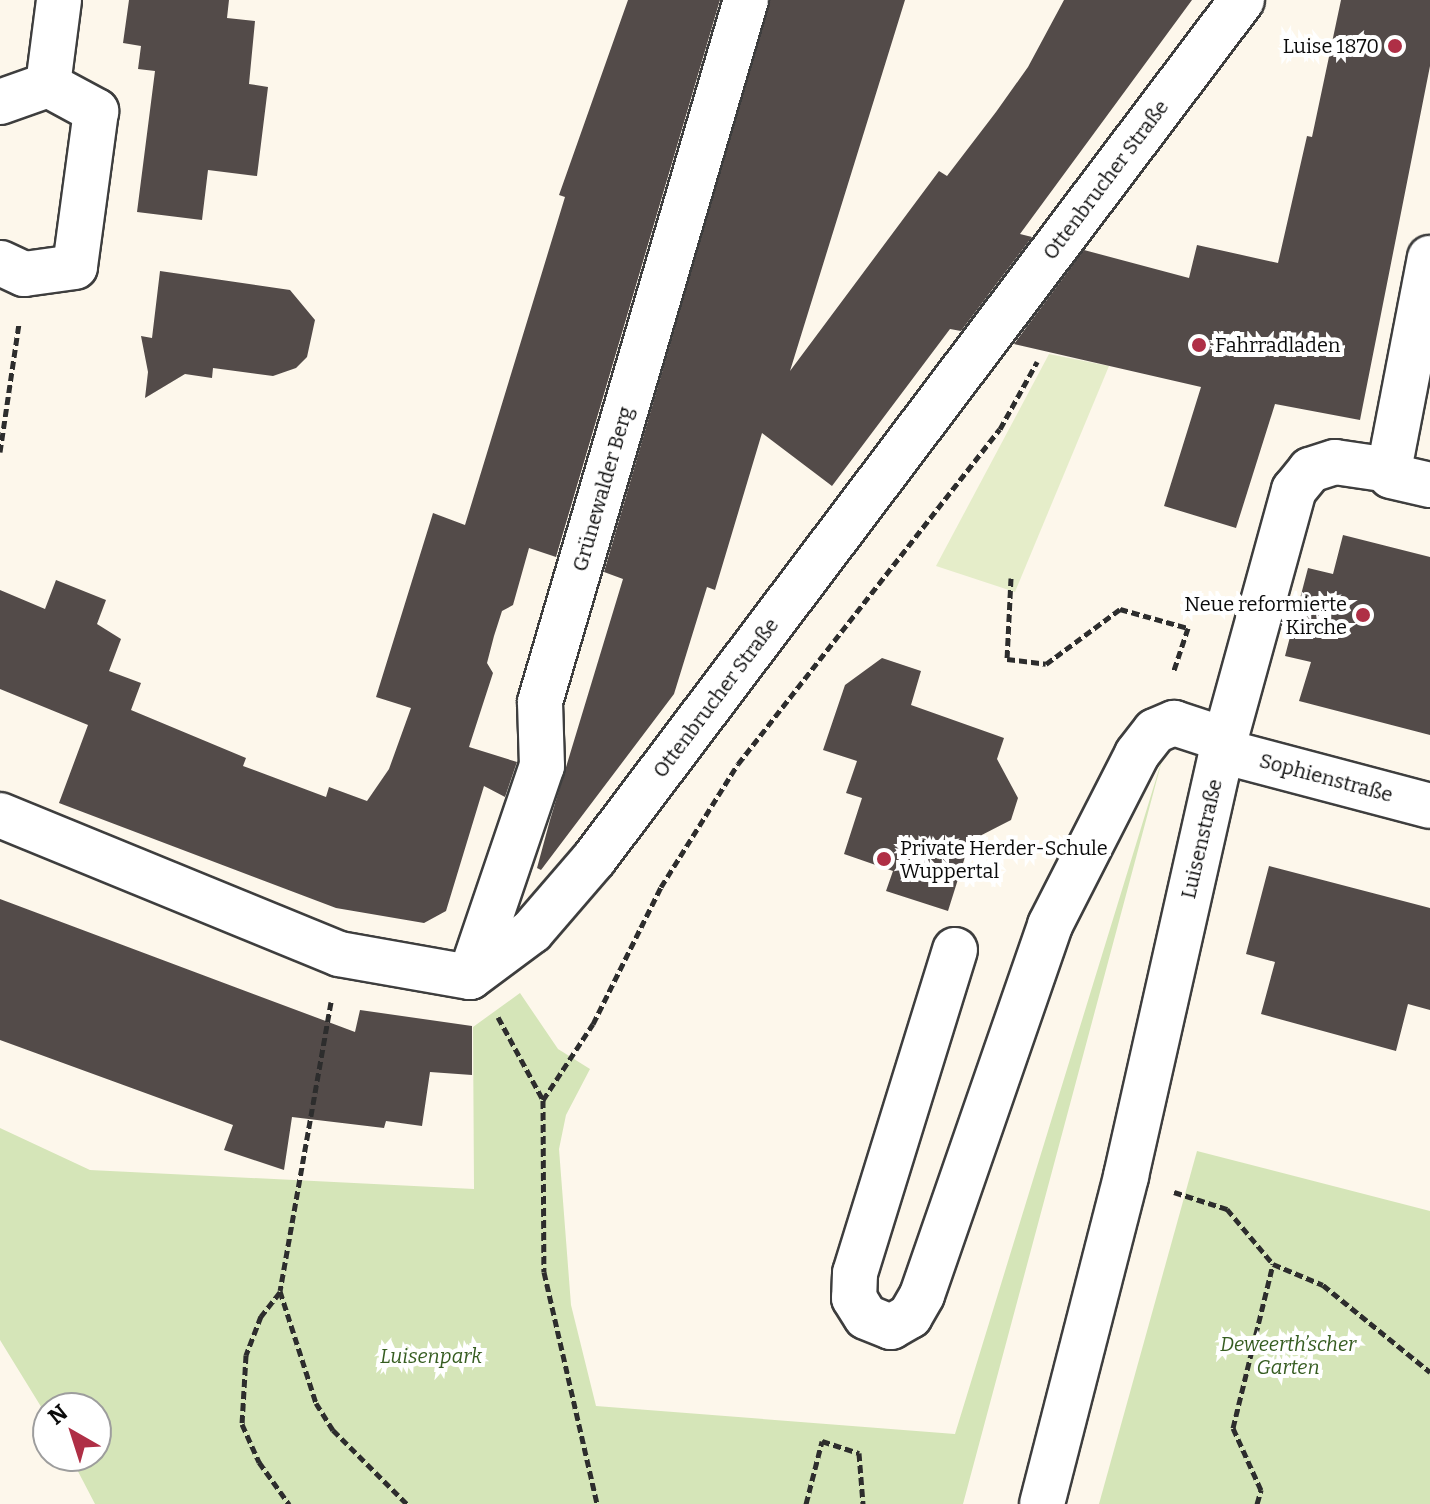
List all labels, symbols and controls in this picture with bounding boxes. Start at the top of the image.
place label: Luise 1870 [1283,34,1379,58]
marker: Luise 1870 [1386,37,1404,55]
street label: Ottenbrucher Straße [1038,96,1174,264]
place label: Fahrradladen [1215,333,1340,357]
marker: Fahrradladen [1190,336,1208,354]
street label: Grünewalder Berg [568,404,638,574]
place label: Neue reformierte Kirche [1184,592,1347,639]
marker: Neue reformierte Kirche [1354,606,1372,624]
street label: Ottenbrucher Straße [648,614,784,782]
street label: Sophienstraße [1257,749,1395,807]
street label: Luisenstraße [1177,777,1227,901]
place label: Private Herder-Schule Wuppertal [900,836,1108,883]
marker: Private Herder-Schule Wuppertal [875,850,893,868]
park label: Deweerth’scher Garten [1220,1333,1356,1380]
park label: Luisenpark [380,1344,482,1368]
north arrow [32,1392,112,1472]
text: N [43,1399,73,1430]

